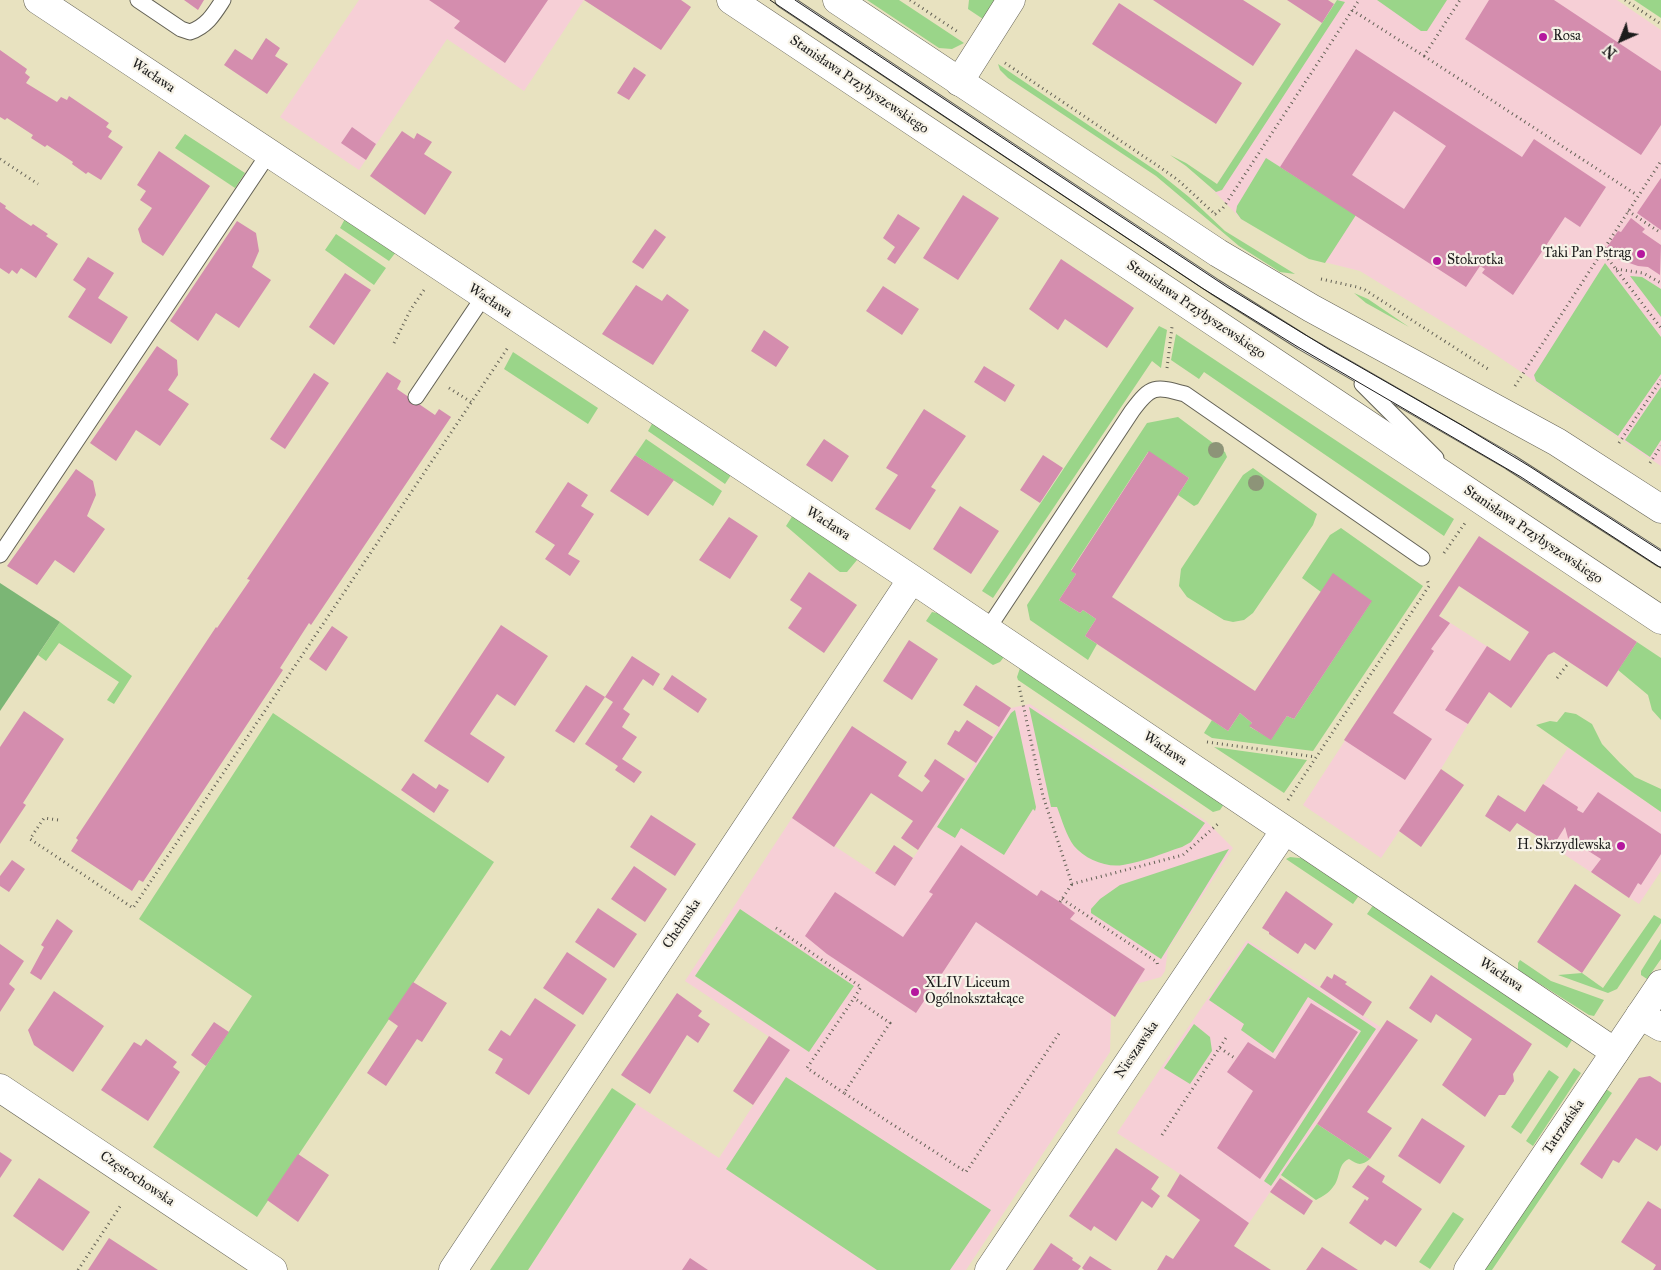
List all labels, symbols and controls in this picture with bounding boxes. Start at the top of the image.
north arrow [1596,15,1646,65]
place label: Rosa [1553,29,1581,45]
marker: Rosa [1537,31,1549,43]
street label: Stanisława Przybyszewskiego [786,32,932,138]
text: N [1600,41,1620,61]
street label: Wacława [128,55,178,97]
place label: Taki Pan Pstrąg [1543,246,1631,262]
marker: Taki Pan Pstrąg [1635,248,1647,260]
place label: Stokrotka [1447,253,1503,269]
marker: Stokrotka [1431,255,1443,267]
street label: Stanisława Przybyszewskiego [1123,257,1269,363]
street label: Wacława [465,280,515,322]
street label: Stanisława Przybyszewskiego [1460,482,1606,588]
street label: Wacława [803,504,853,544]
street label: Wacława [1140,728,1190,770]
place label: H. Skrzydlewska [1517,838,1611,854]
marker: H. Skrzydlewska [1615,840,1627,852]
street label: Chełmska [659,896,705,952]
street label: Wacława [1476,954,1526,996]
place label: XLIV Liceum Ogólnokształcące [925,976,1024,1009]
marker: XLIV Liceum Ogólnokształcące [909,986,921,998]
street label: Nieszawska [1112,1018,1162,1082]
street label: Tatrzańska [1540,1096,1588,1158]
street label: Częstochowska [96,1148,178,1210]

